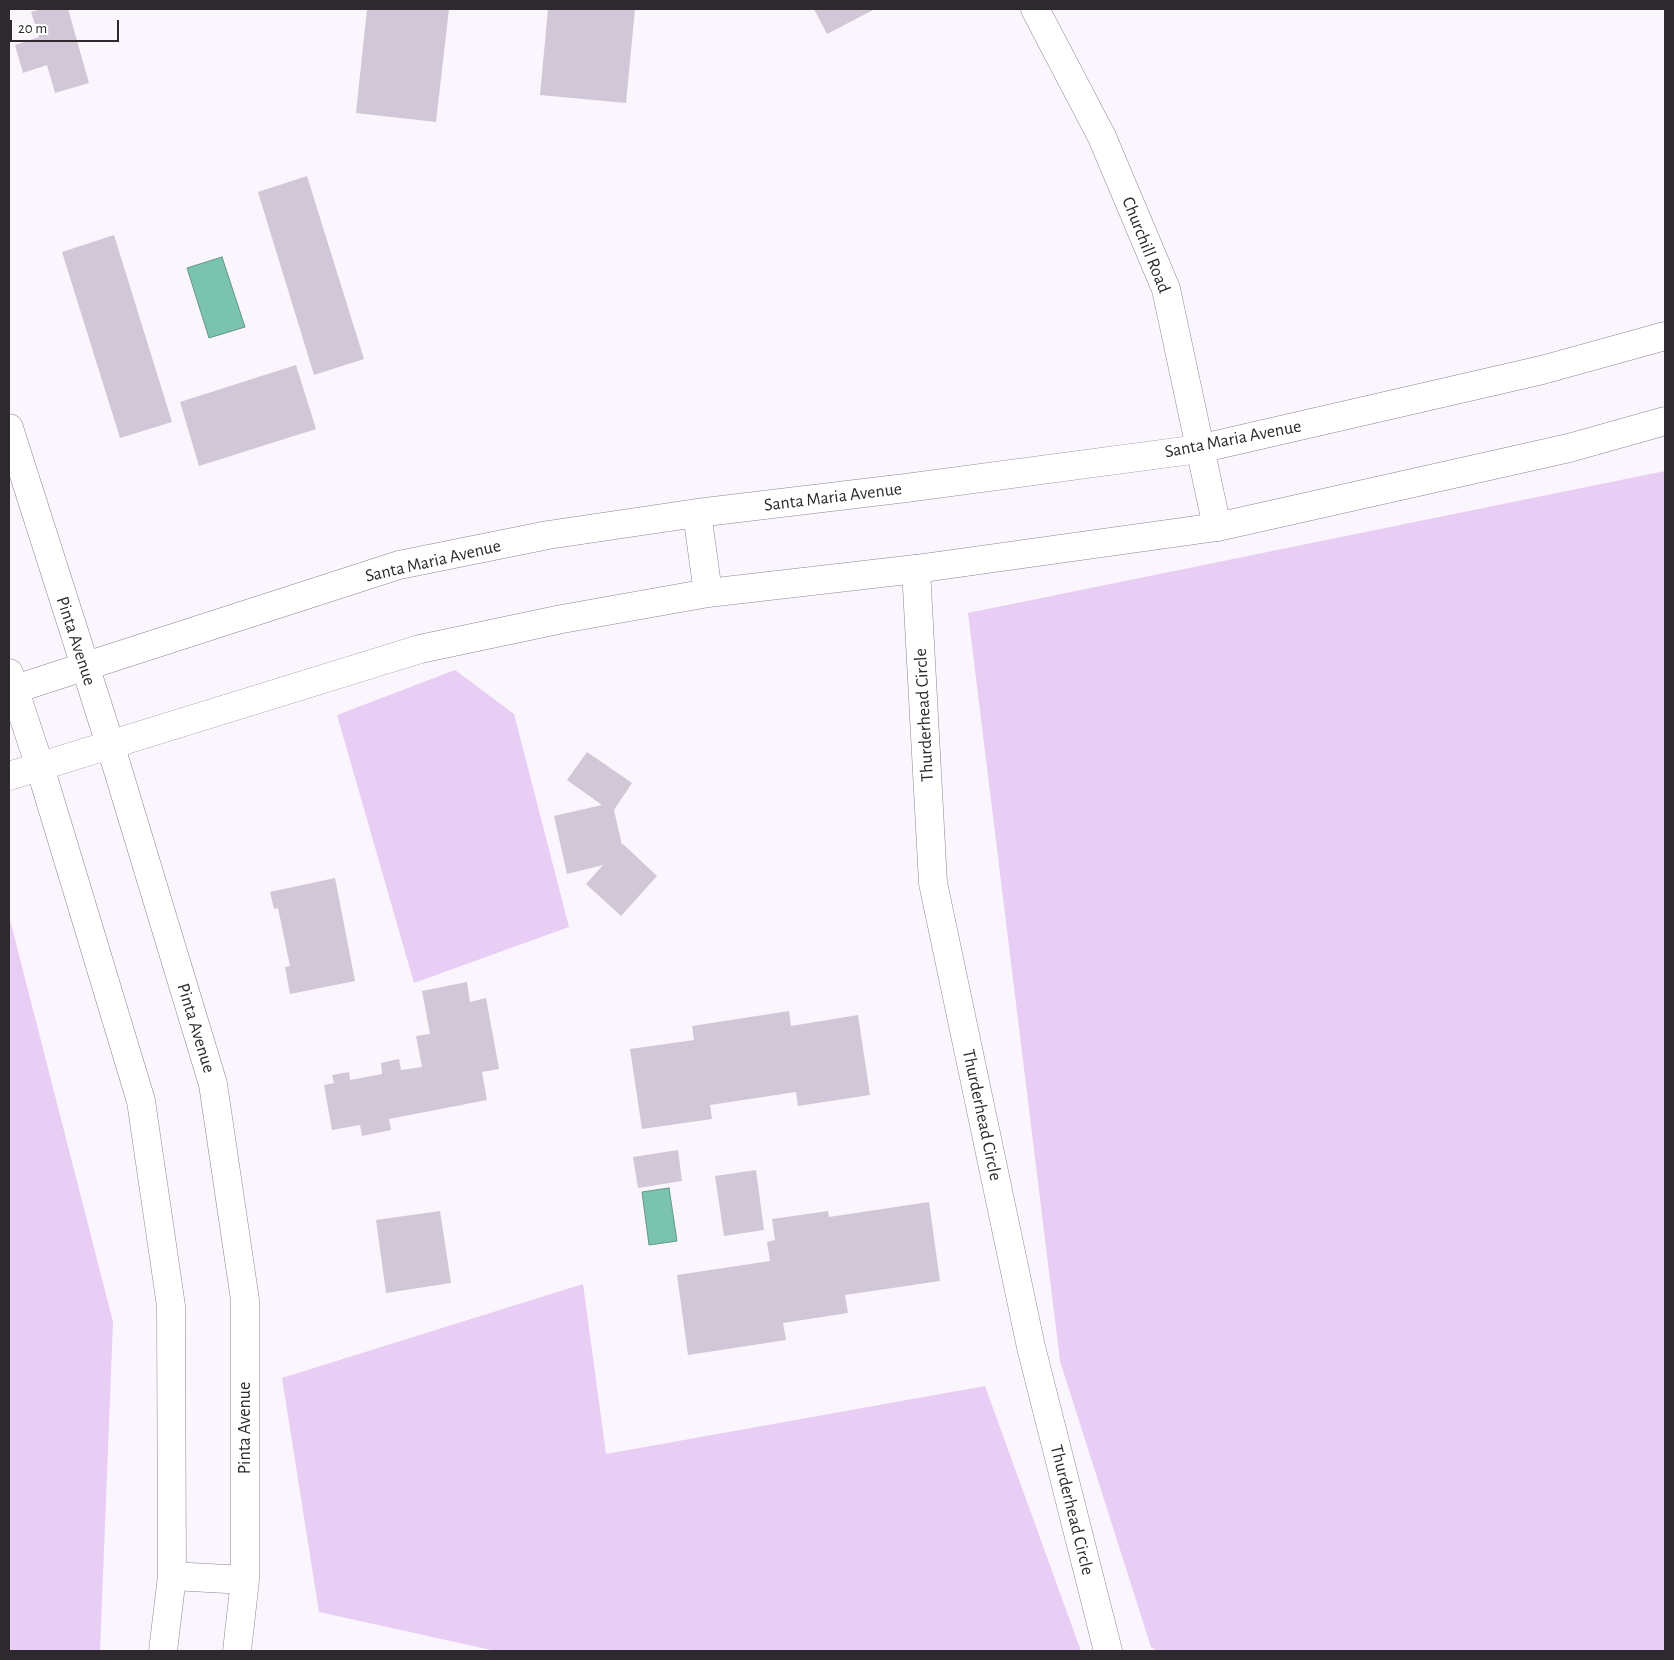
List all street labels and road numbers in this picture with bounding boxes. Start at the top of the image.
street label: Churchill Road [1117,194,1175,296]
street label: Santa Maria Avenue [1163,415,1303,463]
street label: Santa Maria Avenue [763,478,903,516]
street label: Santa Maria Avenue [363,535,503,587]
street label: Pinta Avenue [51,594,101,688]
street label: Thurderhead Circle [910,648,938,782]
street label: Pinta Avenue [172,981,220,1075]
street label: Thurderhead Circle [958,1047,1006,1183]
street label: Pinta Avenue [234,1382,256,1474]
street label: Thurderhead Circle [1045,1443,1099,1577]

